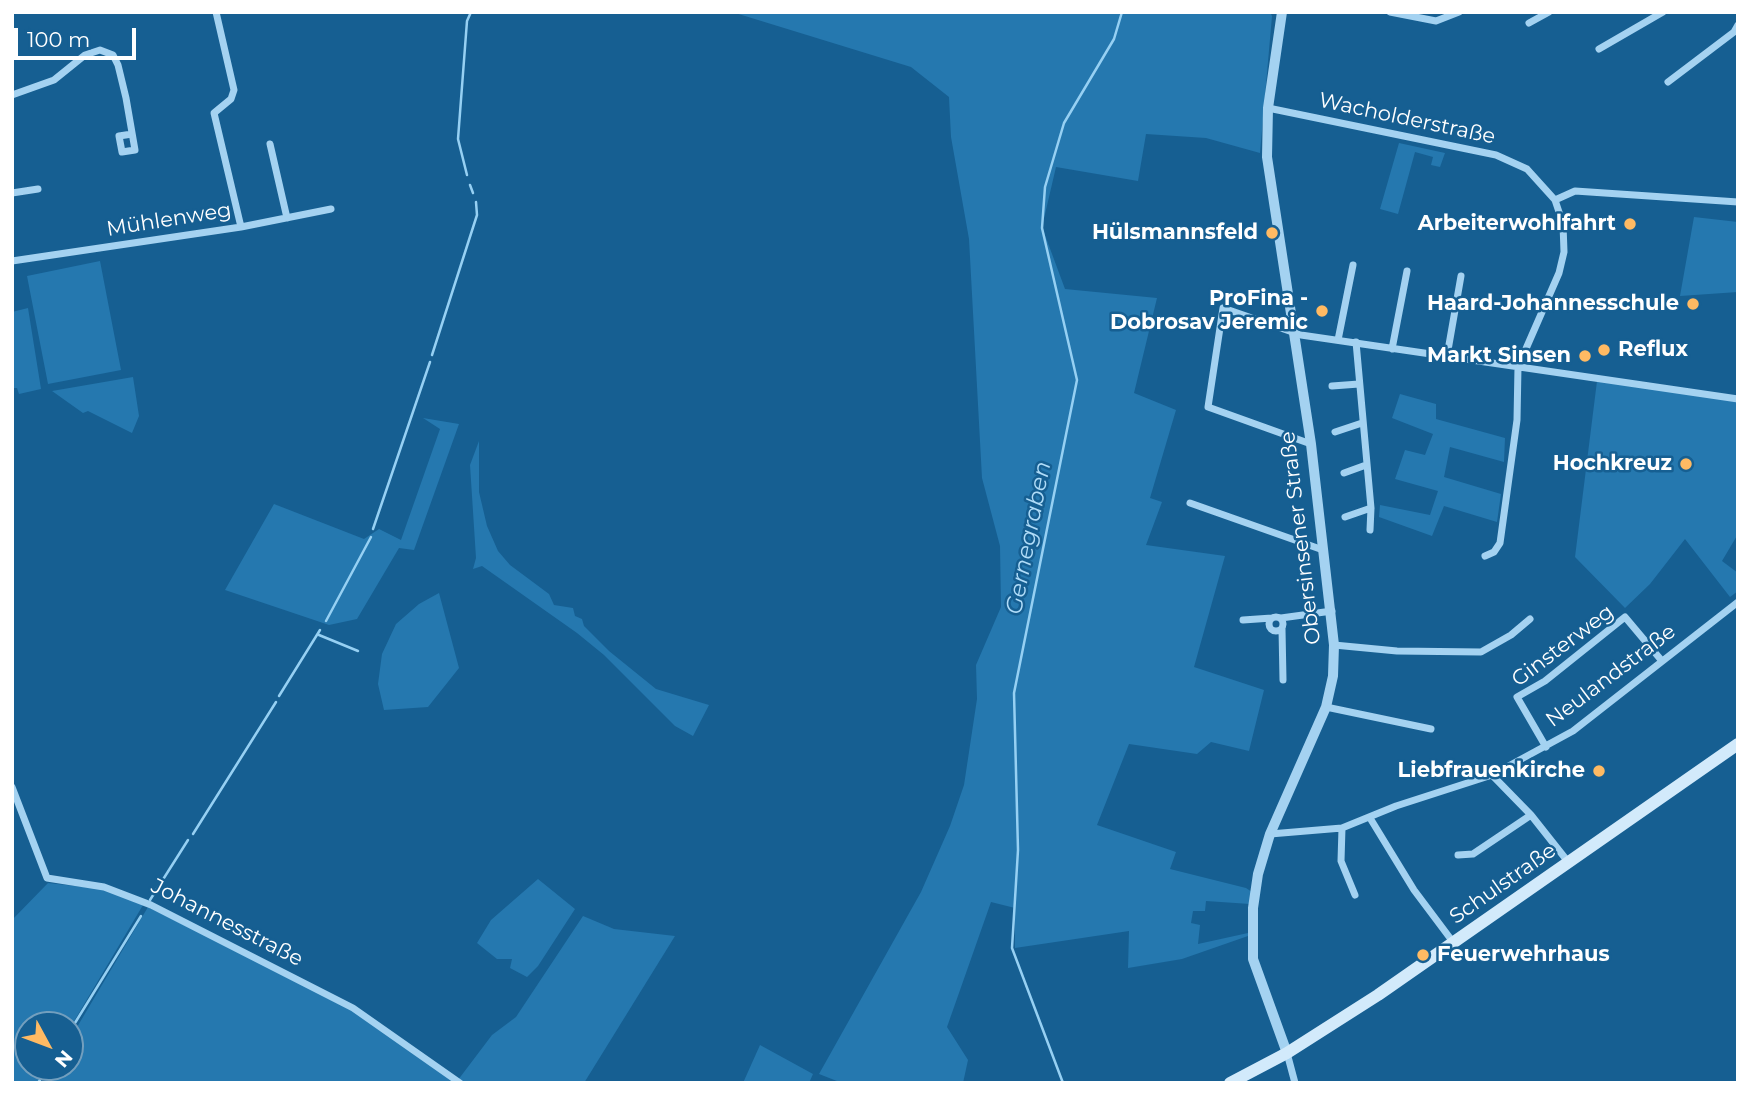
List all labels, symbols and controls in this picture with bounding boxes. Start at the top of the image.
scale bar [18,14,140,58]
text: 100 m [27,27,90,52]
street label: Wacholderstraße [1316,88,1498,150]
street label: Mühlenweg [105,198,233,242]
place label: Arbeiterwohlfahrt [1418,211,1616,237]
marker: Arbeiterwohlfahrt [1622,216,1638,232]
place label: Hülsmannsfeld [1092,220,1258,246]
marker: Hülsmannsfeld [1264,225,1280,241]
place label: ProFina - Dobrosav Jeremic [1110,286,1308,336]
place label: Haard-Johannesschule [1427,291,1679,317]
marker: Haard-Johannesschule [1685,296,1701,312]
marker: ProFina - Dobrosav Jeremic [1314,303,1330,319]
place label: Reflux [1618,337,1688,363]
marker: Reflux [1596,342,1612,358]
place label: Markt Sinsen [1427,343,1571,369]
marker: Markt Sinsen [1577,348,1593,364]
street label: Obersinsener Straße [1275,430,1327,646]
place label: Hochkreuz [1553,451,1672,477]
marker: Hochkreuz [1678,456,1694,472]
water label: Gernegraben [1001,459,1057,617]
street label: Ginsterweg [1507,600,1619,692]
street label: Neulandstraße [1541,619,1681,733]
place label: Liebfrauenkirche [1398,758,1585,784]
marker: Liebfrauenkirche [1591,763,1607,779]
street label: Schulstraße [1445,838,1561,930]
street label: Johannesstraße [147,874,307,972]
place label: Feuerwehrhaus [1437,942,1610,968]
marker: Feuerwehrhaus [1415,947,1431,963]
north arrow [14,1011,84,1081]
text: N [50,1045,77,1072]

